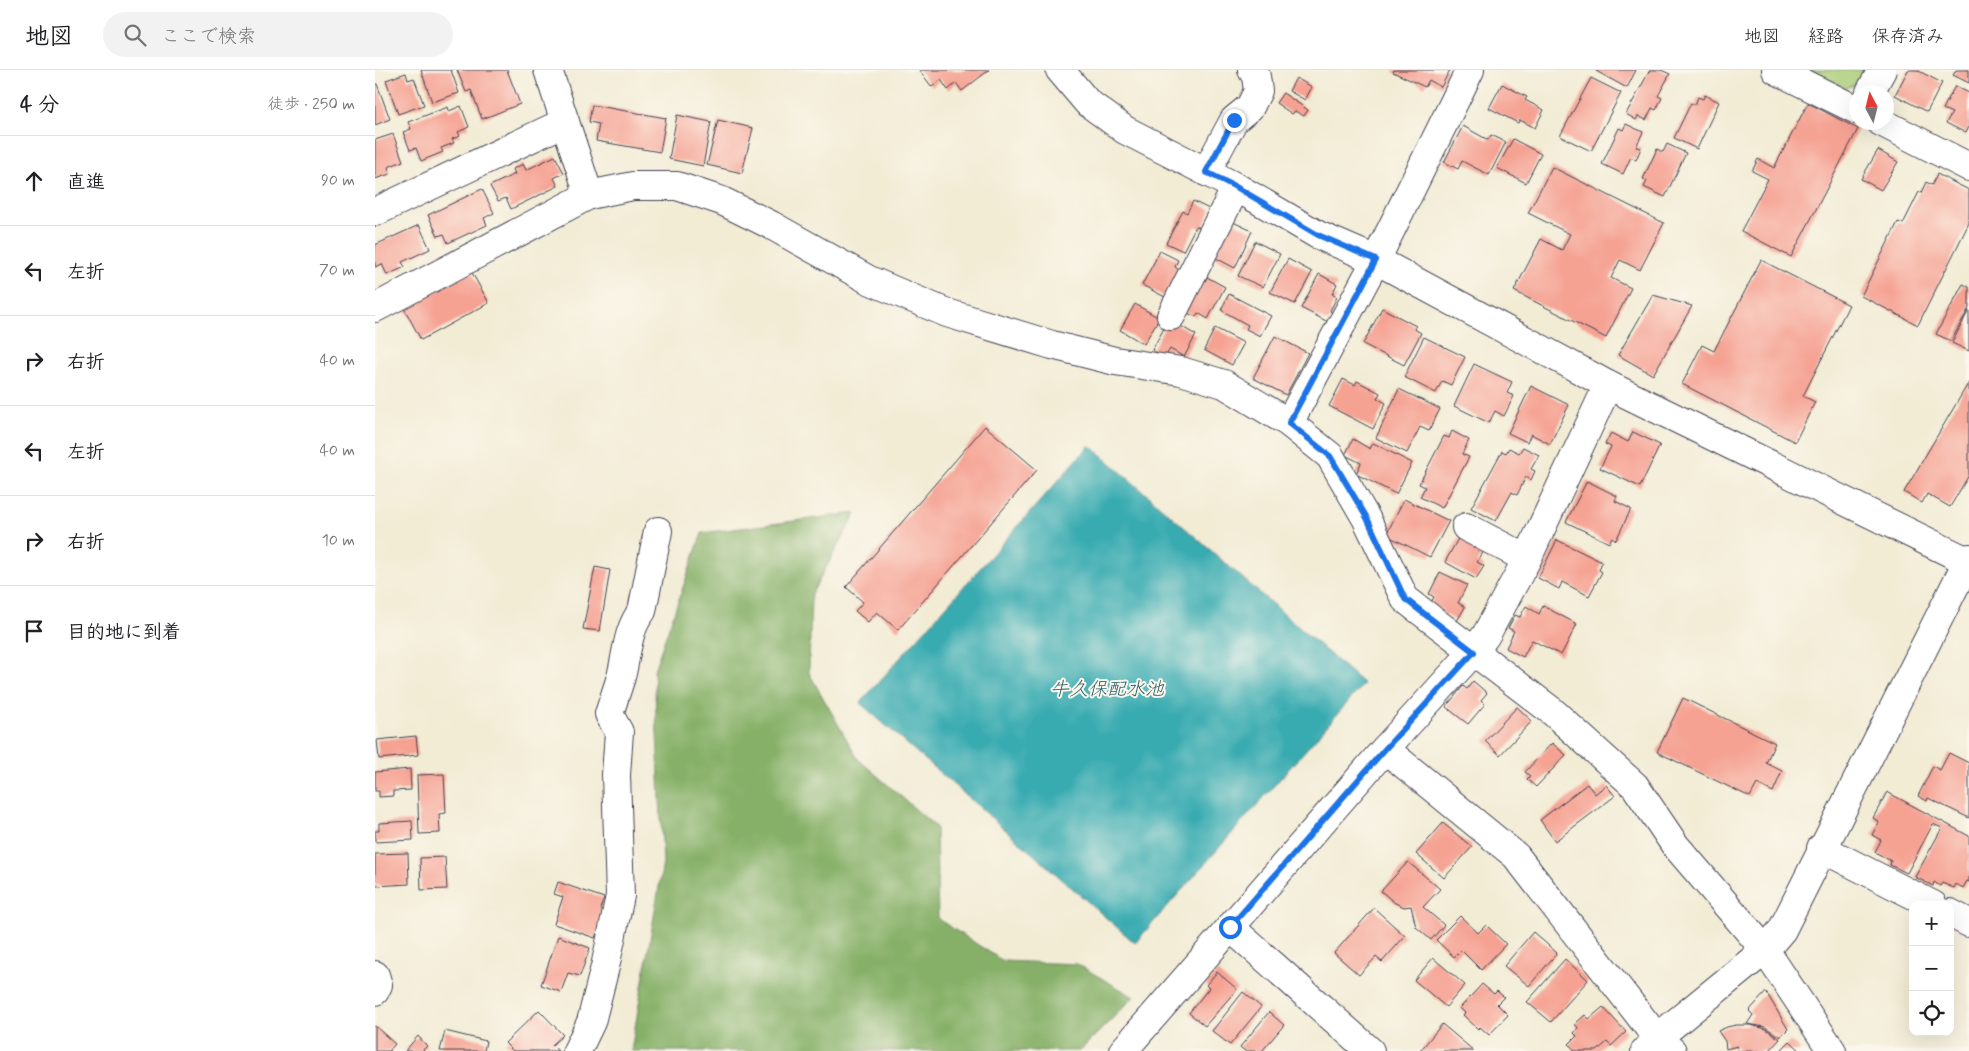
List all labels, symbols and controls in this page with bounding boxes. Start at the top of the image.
search box [103,12,453,57]
icon: search [121,21,149,49]
text: 地図 [25,22,73,53]
text: ここで検索 [161,24,256,49]
text: 地図 [1744,25,1780,49]
text: 経路 [1808,25,1844,49]
text: 保存済み [1872,25,1944,49]
north arrow [1849,85,1894,130]
text: 4 分 [20,91,59,119]
text: 徒歩 · 250 m [268,94,355,115]
route end [1223,109,1246,132]
icon: ahead [20,167,48,195]
text: 直進 [67,170,105,195]
text: 90 m [321,170,355,191]
icon: left [20,257,48,285]
text: 左折 [67,260,105,285]
text: 70 m [319,260,355,281]
icon: right [20,347,48,375]
text: 右折 [67,350,105,375]
text: 40 m [319,350,355,371]
icon: left [20,437,48,465]
text: 左折 [67,440,105,465]
text: 40 m [319,440,355,461]
icon: right [20,527,48,555]
text: 右折 [67,530,105,555]
text: 10 m [322,530,355,551]
icon: arrive [20,617,48,645]
text: 目的地に到着 [67,620,181,645]
water label: 牛久保配水池 [1050,677,1165,702]
map controls [1909,901,1954,1036]
button: + [1909,901,1954,946]
route start [1219,916,1242,939]
button: − [1909,946,1954,991]
button: locate [1909,991,1954,1036]

